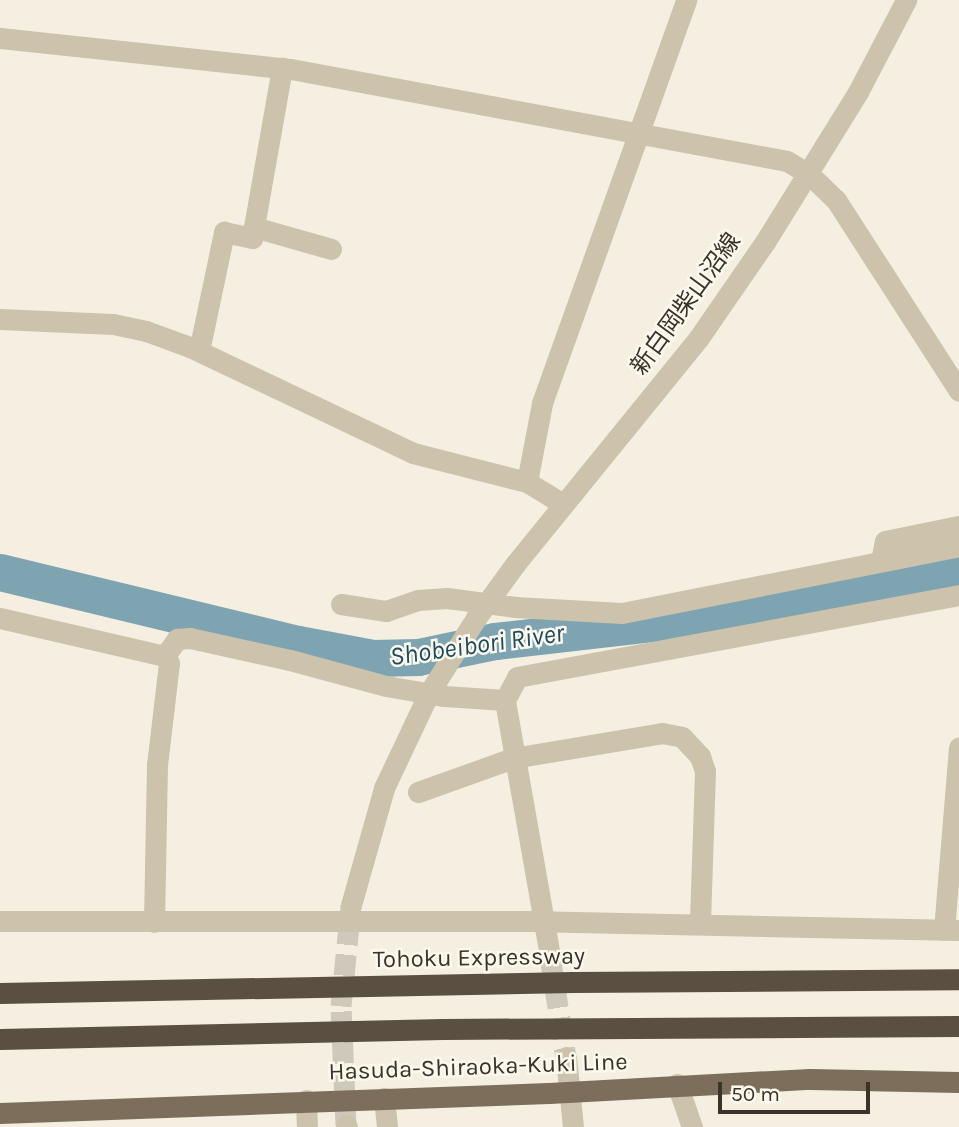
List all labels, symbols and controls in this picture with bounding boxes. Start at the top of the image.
street label: 新白岡柴山沼線 [625,228,747,380]
water label: Shobeibori River [388,617,566,673]
street label: Tohoku Expressway [373,942,585,974]
street label: Hasuda-Shiraoka-Kuki Line [328,1047,628,1087]
scale bar [721,1068,873,1112]
text: 50 m [731,1082,780,1106]

